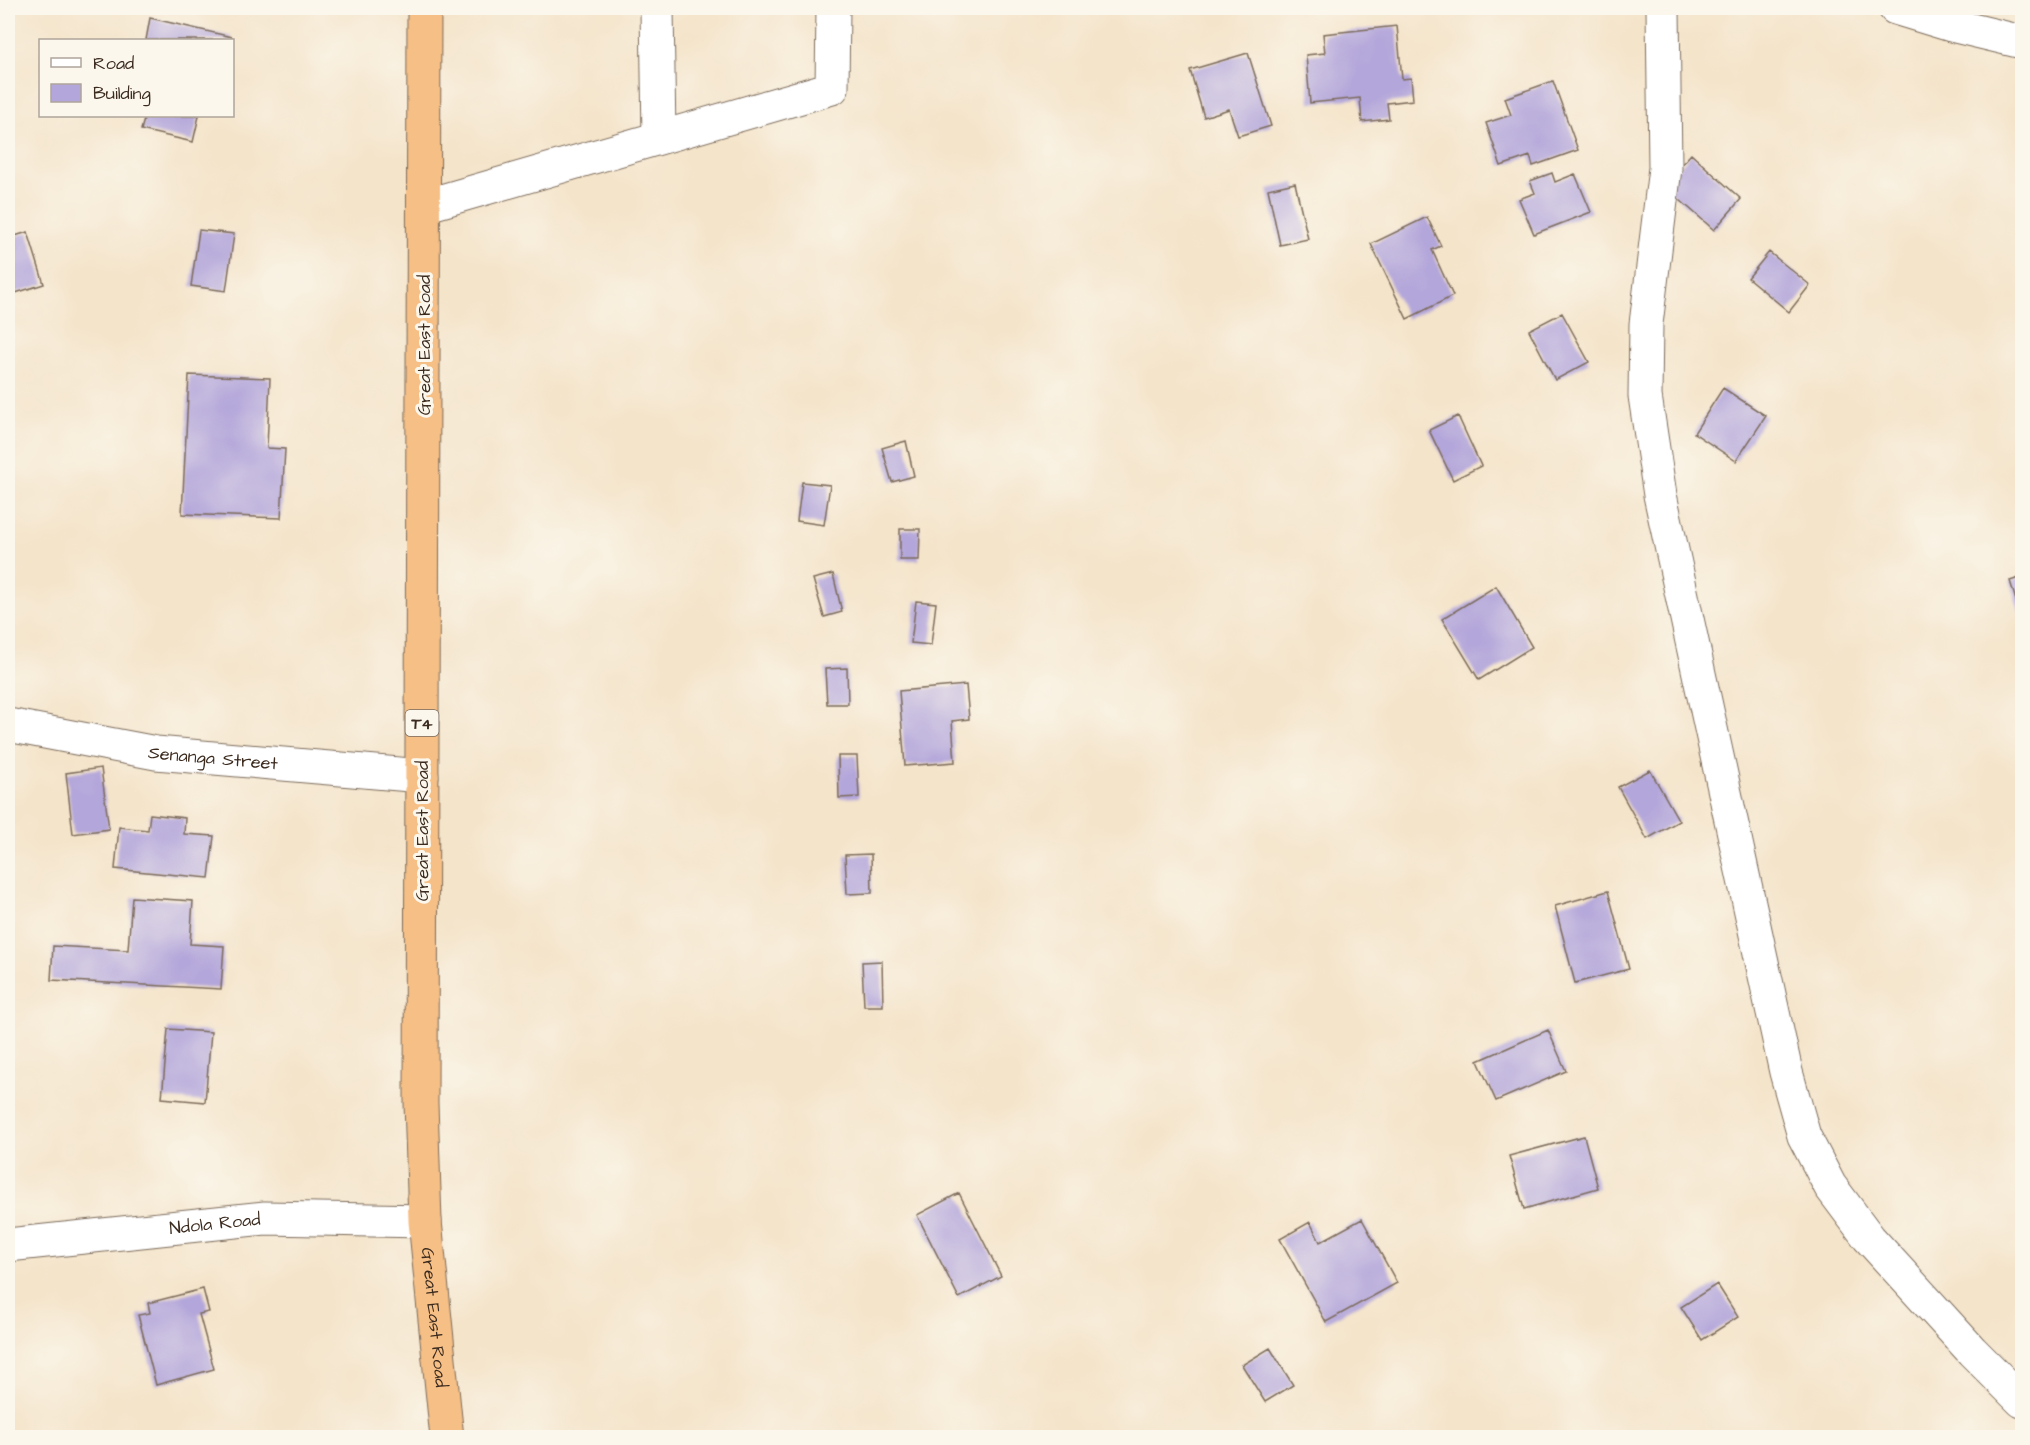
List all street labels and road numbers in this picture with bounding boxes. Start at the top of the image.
street label: Great East Road [412,275,437,415]
road number: T4 [406,710,438,736]
street label: Senanga Street [146,740,280,777]
street label: Great East Road [410,761,435,901]
street label: Ndola Road [168,1207,262,1241]
street label: Great East Road [415,1246,454,1389]

